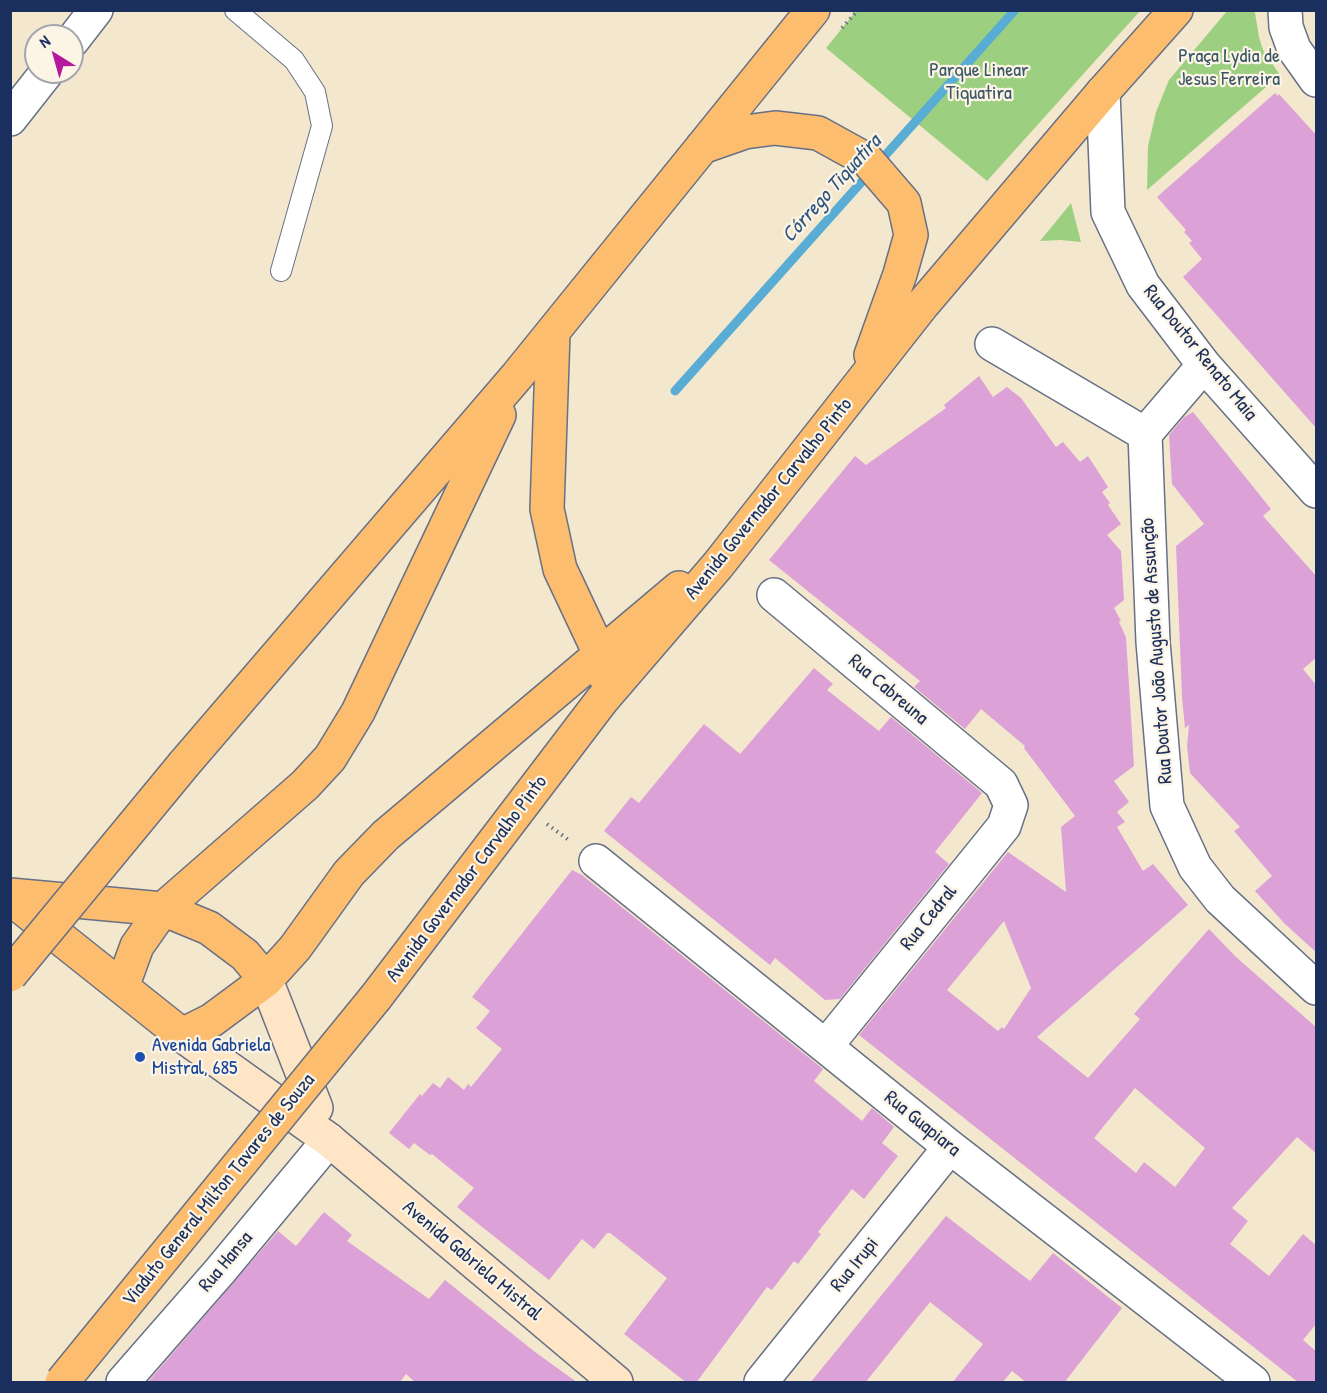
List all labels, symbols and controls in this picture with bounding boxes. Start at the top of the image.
north arrow [24,24,84,84]
text: N [34,30,54,53]
park label: Praça Lydia de Jesus Ferreira [1178,45,1280,92]
park label: Parque Linear Tiquatira [929,59,1029,106]
water label: Córrego Tiquatira [777,130,887,248]
street label: Rua Doutor Renato Maia [1138,280,1262,426]
street label: Avenida Governador Carvalho Pinto [680,393,858,605]
street label: Rua Doutor João Augusto de Assunção [1136,517,1178,785]
street label: Rua Cabreuna [843,650,933,730]
street label: Avenida Governador Carvalho Pinto [381,771,553,987]
street label: Rua Cedral [895,880,963,956]
place label: Avenida Gabriela Mistral, 685 [152,1034,270,1081]
marker: Avenida Gabriela Mistral, 685 [133,1050,147,1064]
street label: Viaduto General Milton Tavares de Souza [118,1069,320,1311]
street label: Rua Guapiara [879,1086,965,1162]
street label: Avenida Gabriela Mistral [397,1196,547,1326]
street label: Rua Hansa [194,1227,258,1297]
street label: Rua Irupi [826,1233,884,1297]

